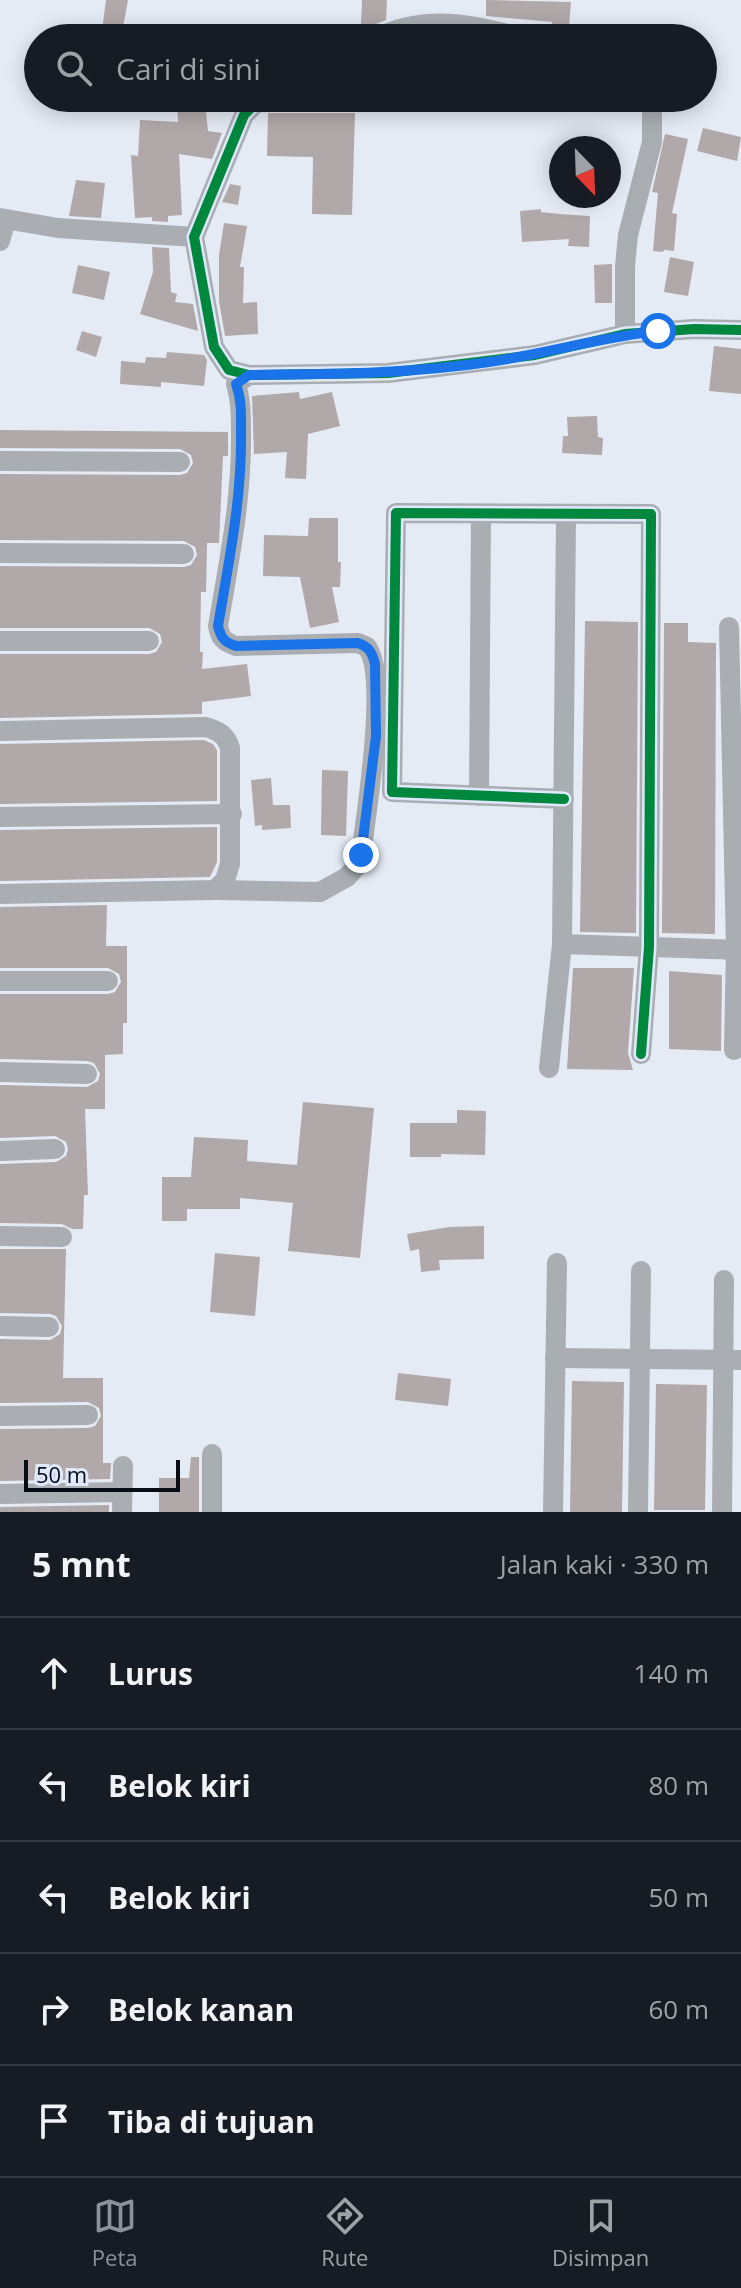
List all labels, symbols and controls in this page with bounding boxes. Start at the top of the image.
search box [24,24,717,112]
icon: search [52,46,96,90]
text: Cari di sini [116,48,261,89]
north arrow [549,136,621,208]
route start [640,313,676,349]
route end [343,837,379,873]
scale bar [24,1456,180,1492]
text: 50 m [36,1459,87,1489]
text: 5 mnt [32,1541,131,1587]
text: Jalan kaki · 330 m [500,1546,709,1582]
icon: ahead [32,1651,76,1695]
text: Lurus [108,1653,193,1694]
text: 140 m [634,1655,709,1691]
icon: left [32,1763,76,1807]
text: Belok kiri [108,1765,251,1806]
text: 80 m [648,1767,709,1803]
icon: left [32,1875,76,1919]
text: Belok kiri [108,1877,251,1918]
text: 50 m [648,1879,709,1915]
icon: right [32,1987,76,2031]
text: Belok kanan [108,1989,294,2030]
text: 60 m [648,1991,709,2027]
icon: arrive [32,2099,76,2143]
text: Tiba di tujuan [108,2101,315,2142]
tab: Peta [92,2194,137,2272]
tab: Rute [321,2194,368,2272]
tab: Disimpan [552,2194,649,2272]

